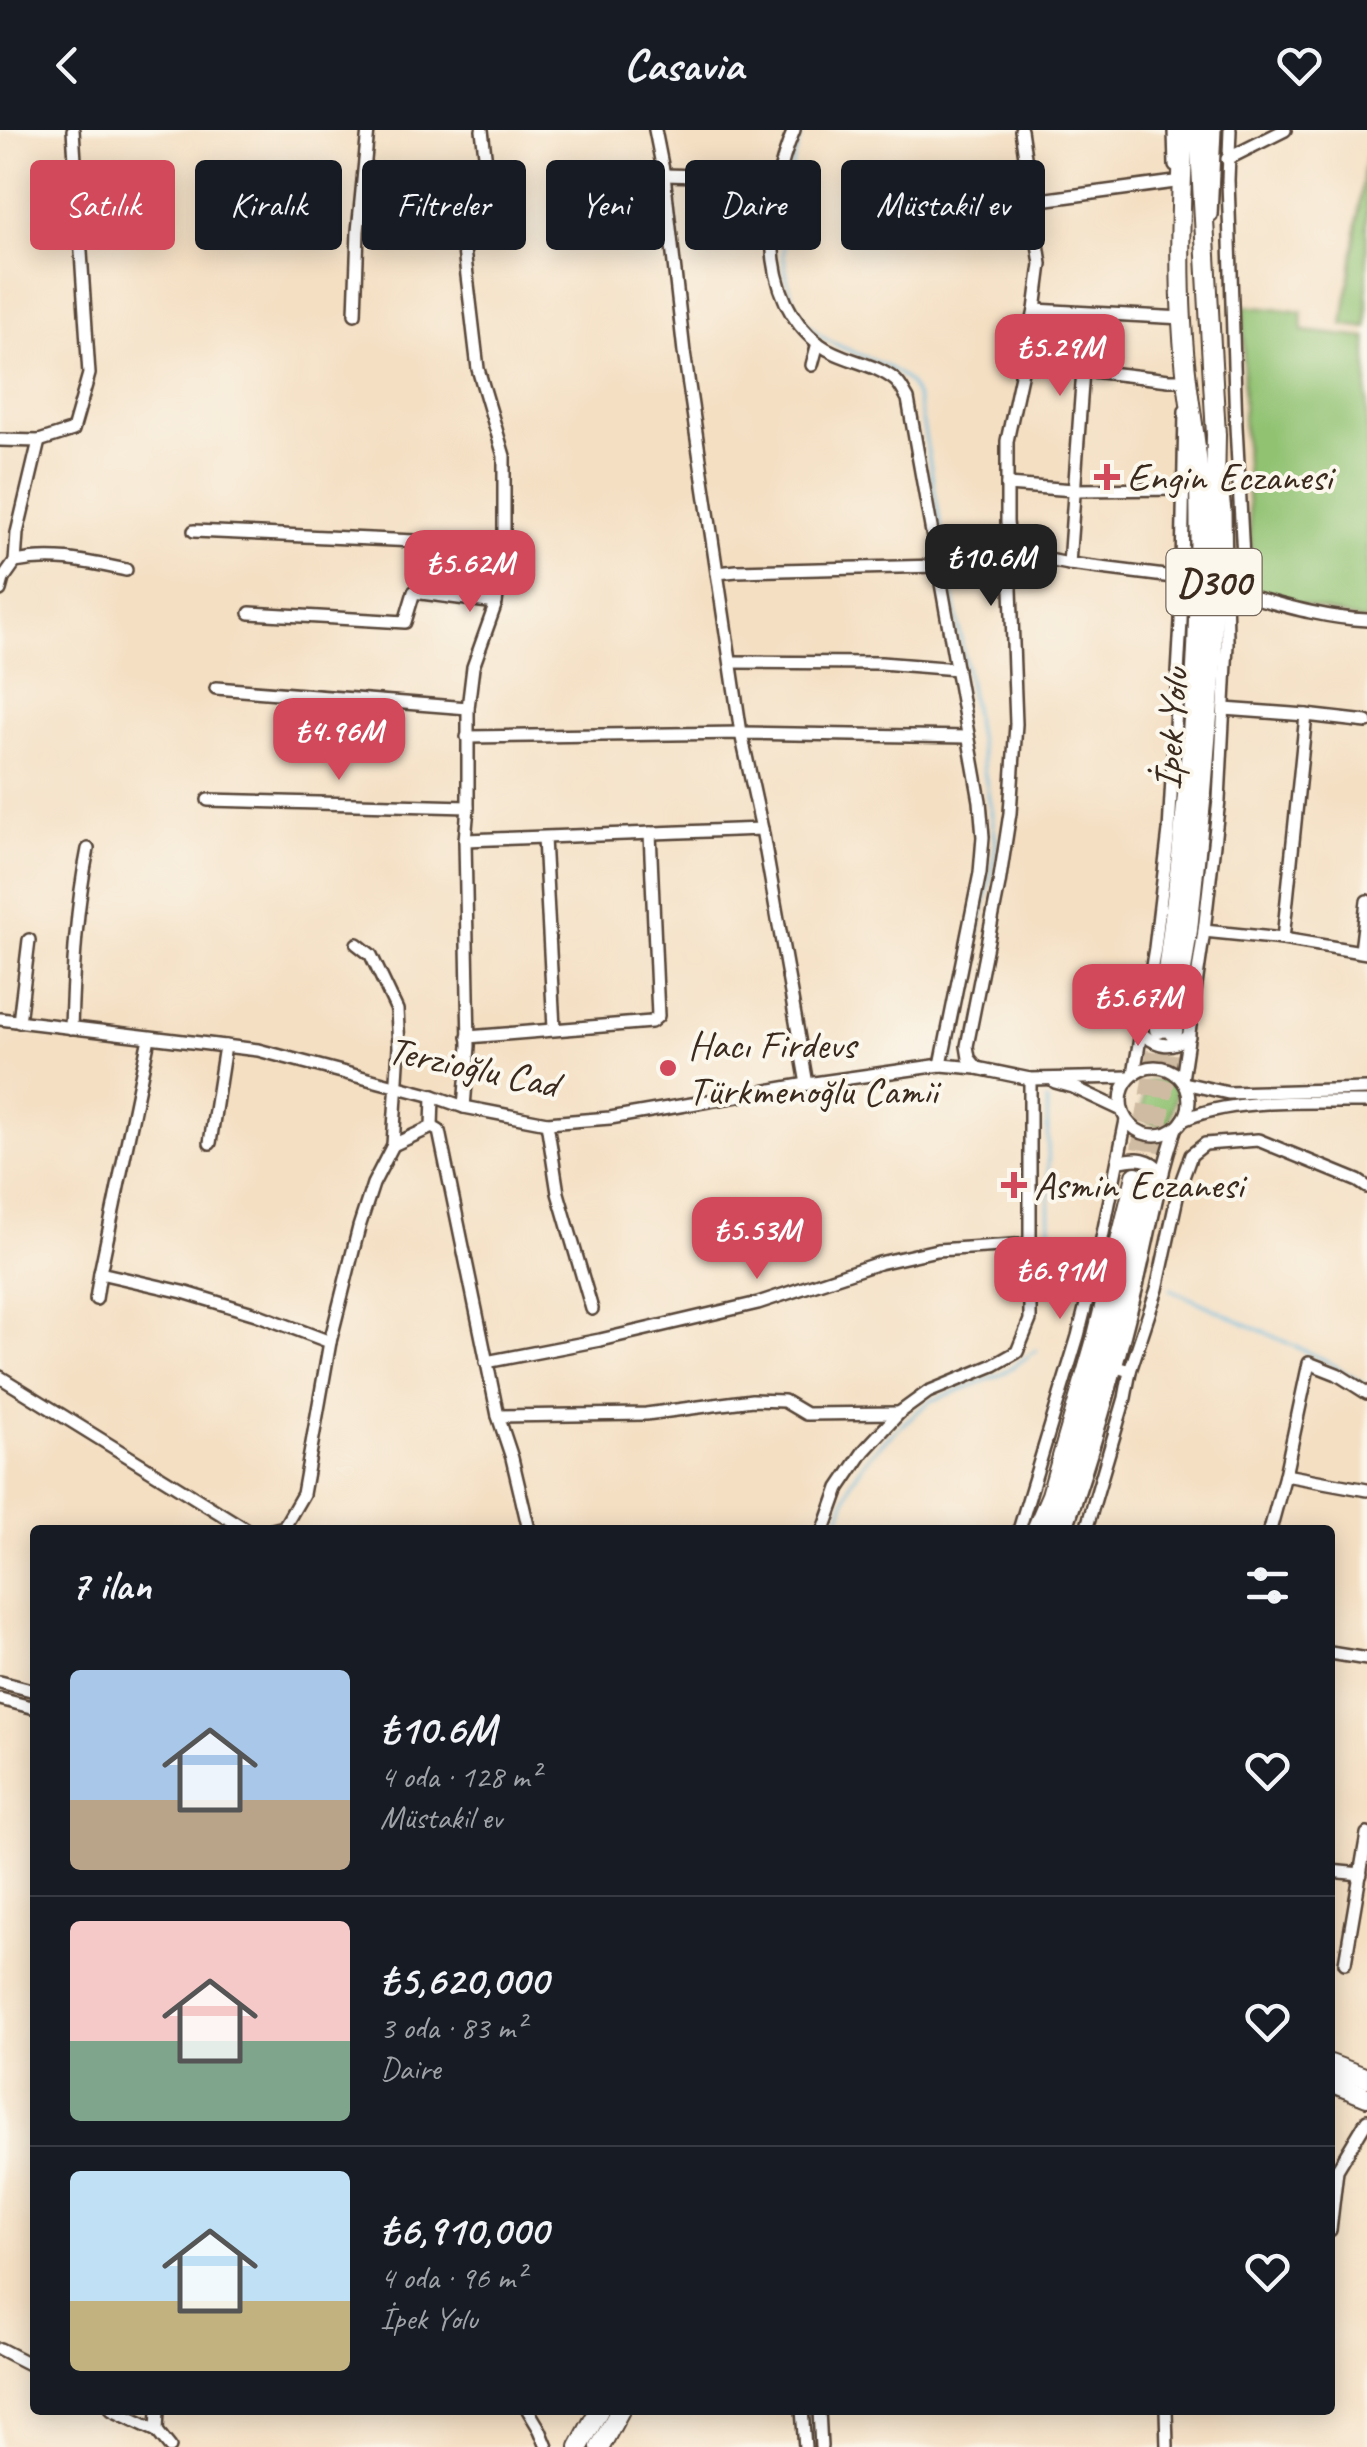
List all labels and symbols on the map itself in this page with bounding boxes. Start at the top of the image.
pin: ₺5.29M [979,314,1141,399]
place label: Engin Eczanesi [1127,452,1337,502]
marker: Engin Eczanesi [1096,466,1118,488]
pin: ₺10.6M [910,524,1072,609]
pin: ₺5.62M [389,530,551,615]
road number: D300 [1166,549,1262,615]
street label: İpek Yolu [1142,664,1200,792]
pin: ₺4.96M [258,698,420,783]
pin: ₺5.67M [1057,964,1219,1049]
place label: Hacı Firdevs Türkmenoğlu Camii [688,1020,942,1116]
street label: Terzioğlu Cad [383,1025,569,1111]
marker: Hacı Firdevs Türkmenoğlu Camii [657,1057,679,1079]
place label: Asmin Eczanesi [1034,1160,1248,1210]
marker: Asmin Eczanesi [1003,1174,1025,1196]
pin: ₺5.53M [676,1197,838,1282]
pin: ₺6.91M [979,1237,1141,1322]

